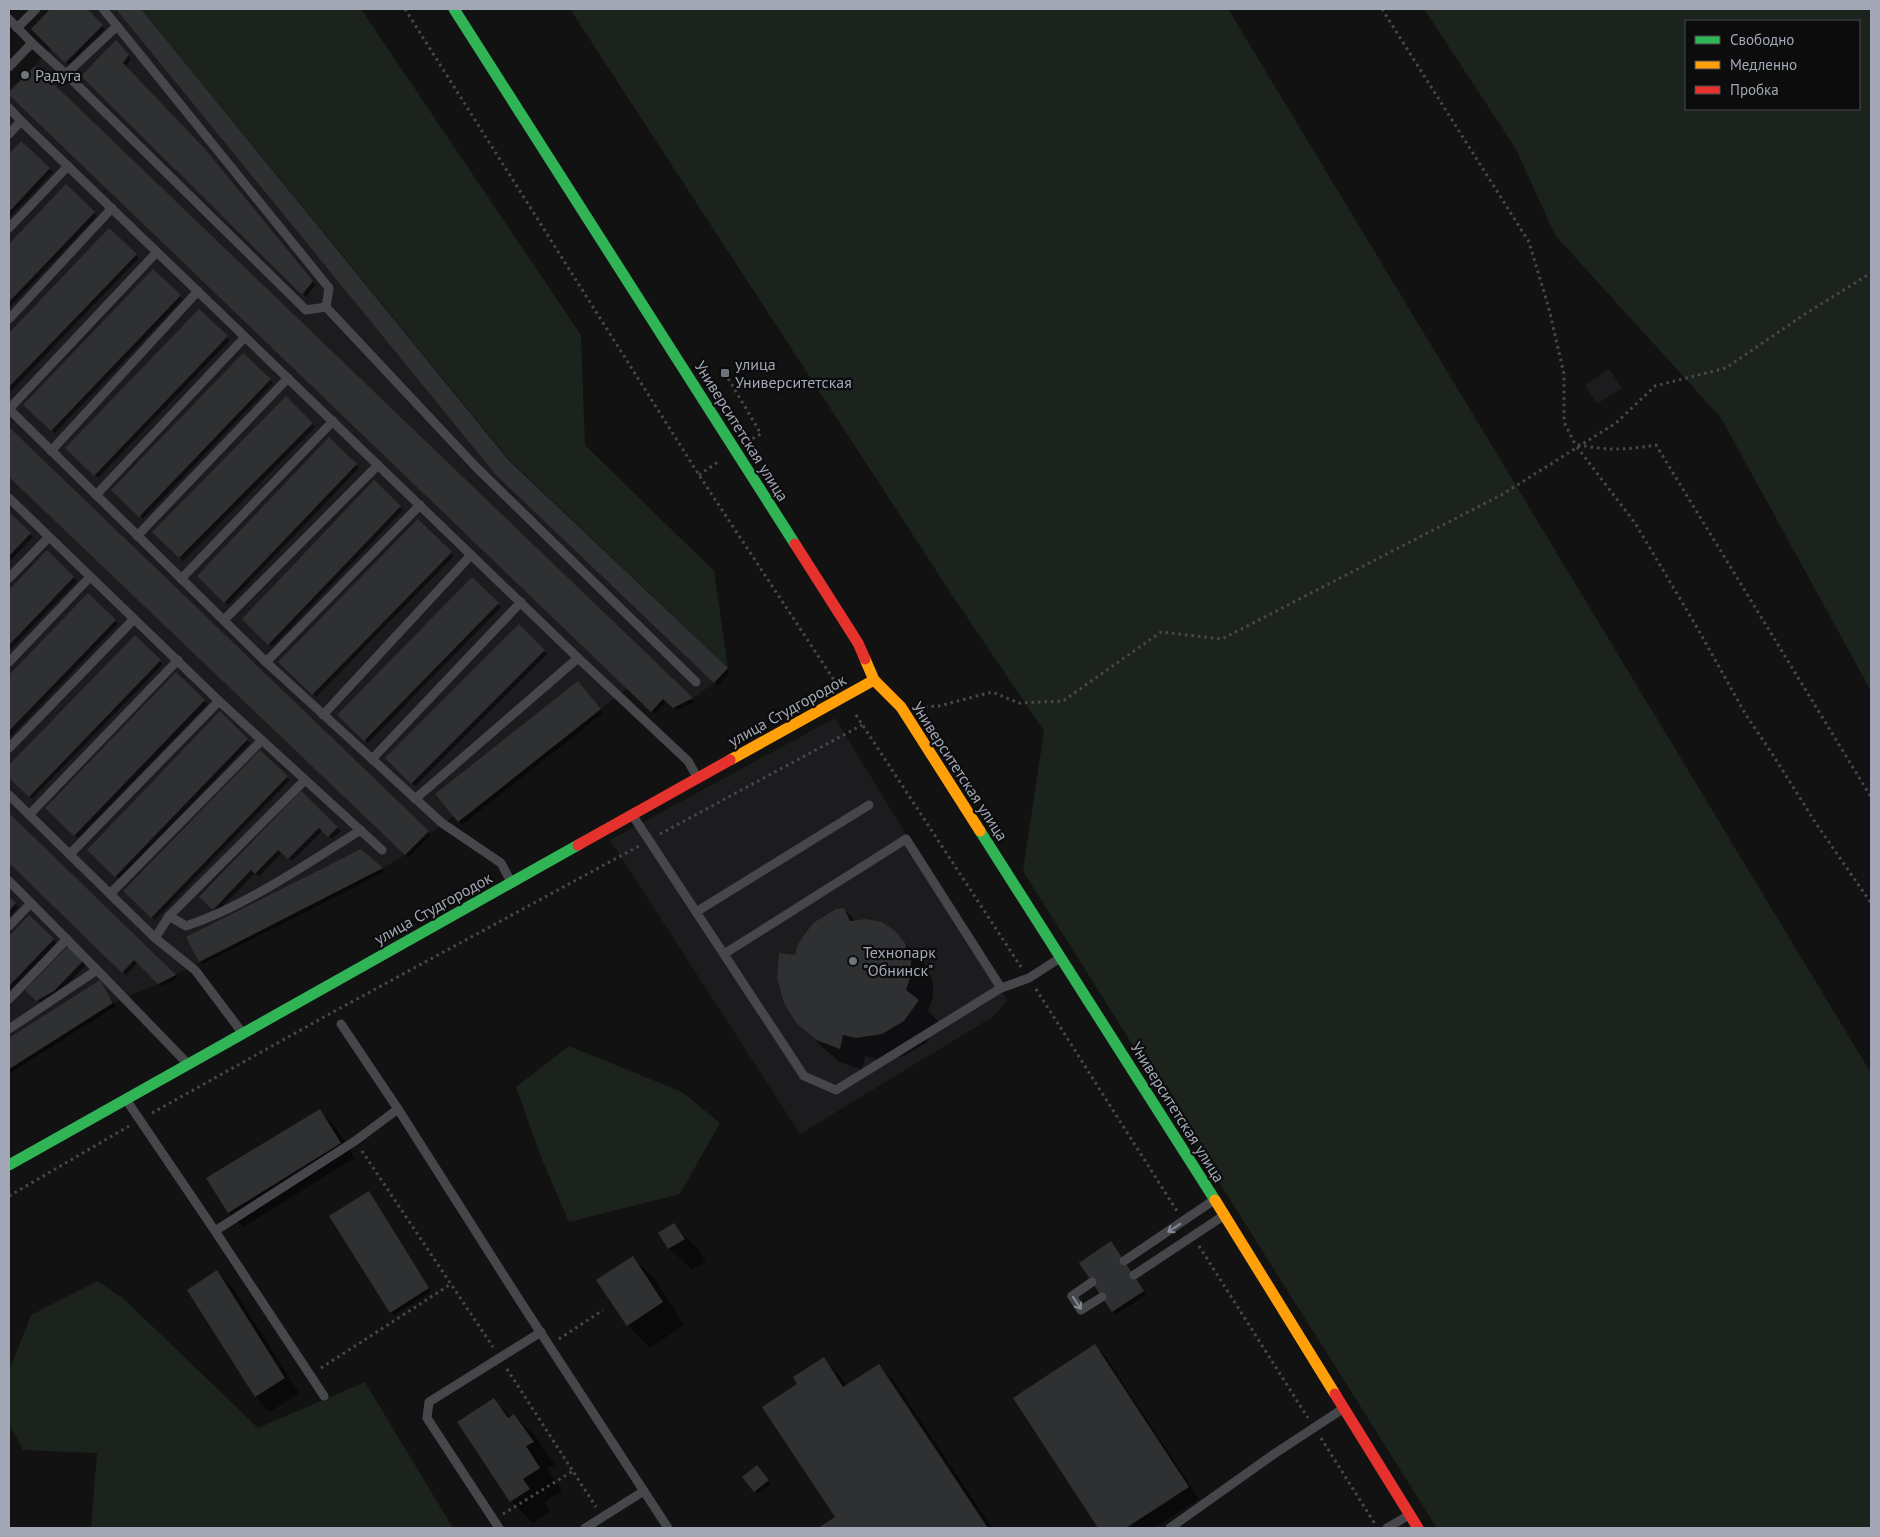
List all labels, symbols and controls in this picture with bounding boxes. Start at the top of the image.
legend [1685,20,1860,110]
text: Свободно [1730,30,1794,49]
text: Медленно [1730,55,1797,74]
place label: Радуга [35,65,81,85]
marker: Радуга [19,69,31,81]
text: Пробка [1730,80,1779,99]
place label: улица Университетская [735,354,852,392]
street label: Университетская улица [691,357,793,505]
marker: улица Университетская [719,367,731,379]
street label: улица Студгородок [725,669,850,751]
street label: Университетская улица [908,698,1012,844]
street label: улица Студгородок [371,867,496,949]
place label: Технопарк "Обнинск" [863,942,936,980]
marker: Технопарк "Обнинск" [847,955,859,967]
street label: Университетская улица [1127,1038,1229,1186]
one-way arrow [1167,1222,1181,1233]
one-way arrow [1071,1296,1082,1310]

